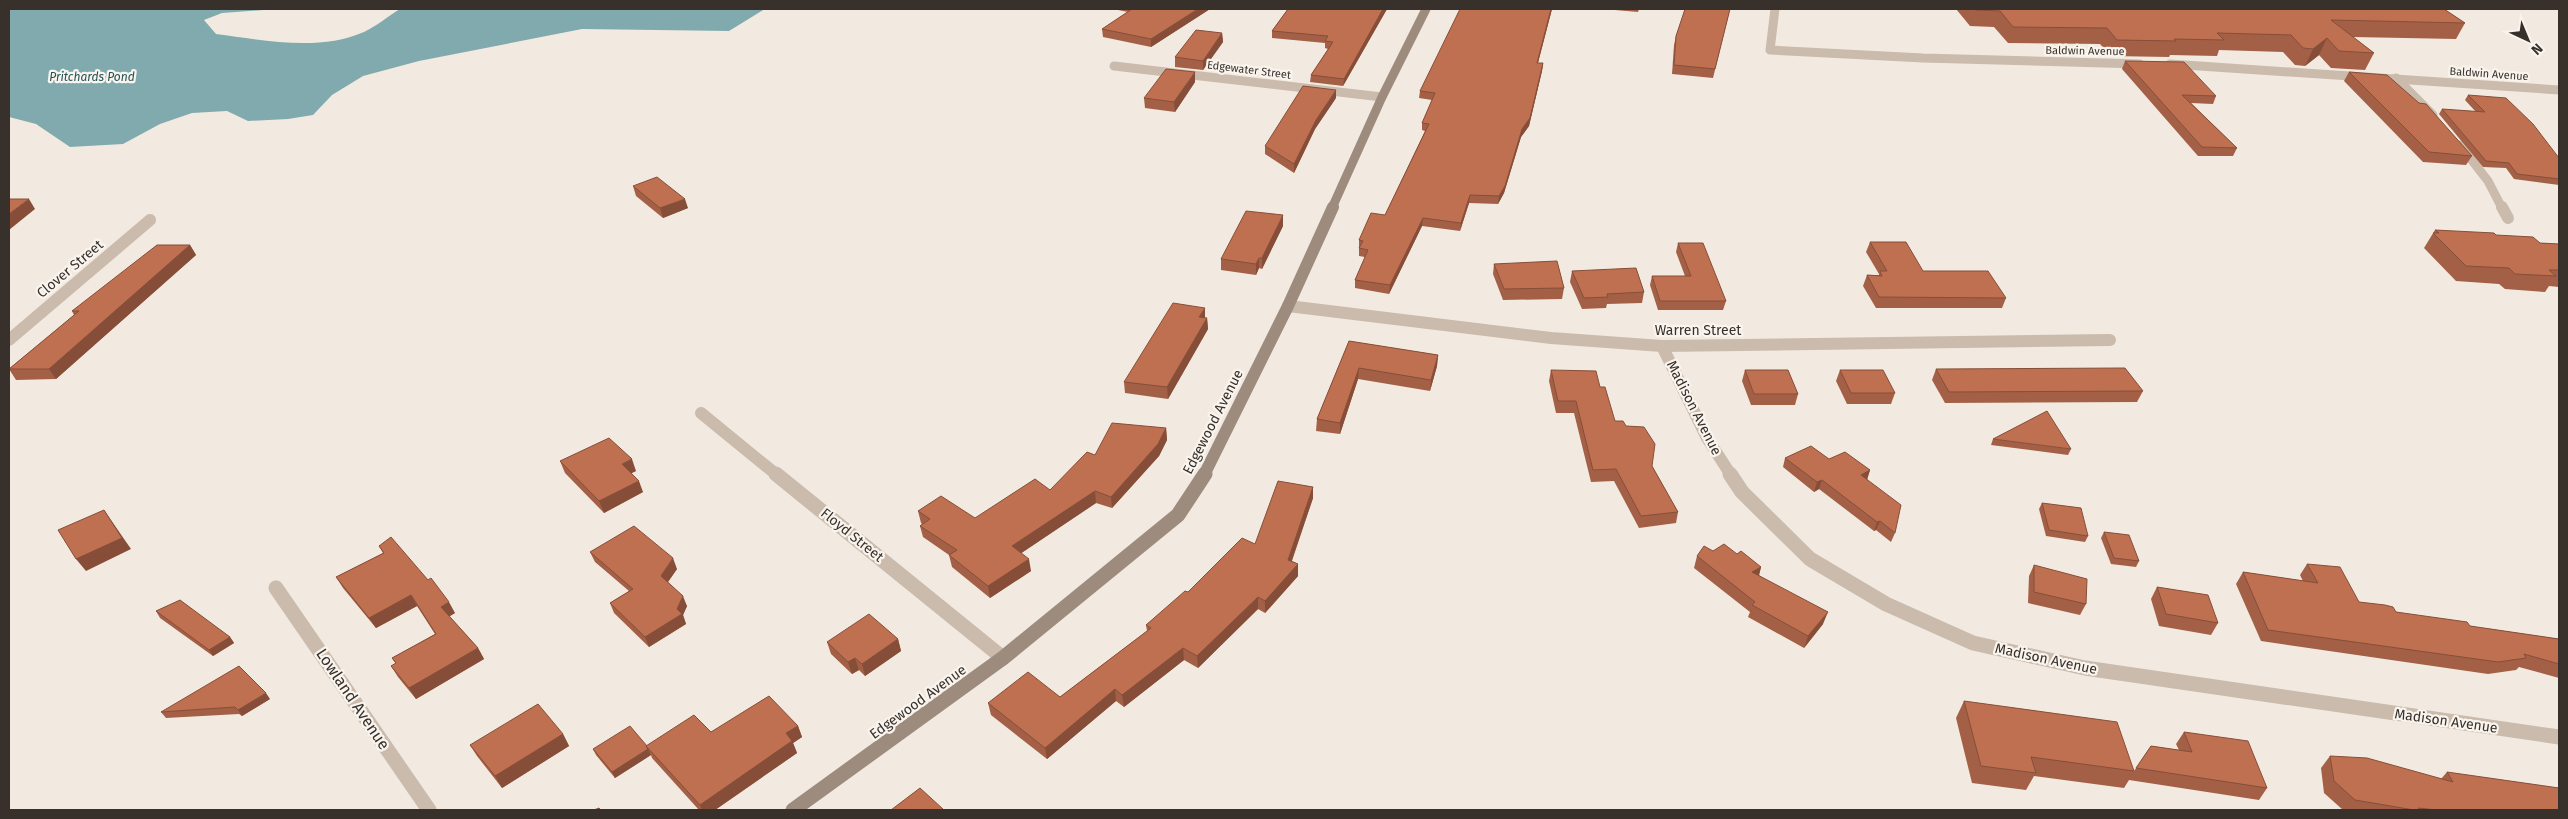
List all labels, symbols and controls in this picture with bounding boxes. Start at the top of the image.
north arrow [2503,15,2553,65]
text: N [2527,40,2546,58]
street label: Baldwin Avenue [2045,44,2125,58]
street label: Edgewater Street [1206,58,1292,82]
street label: Baldwin Avenue [2449,65,2529,83]
water label: Pritchards Pond [49,70,135,84]
street label: Clover Street [33,236,107,302]
street label: Warren Street [1655,322,1742,339]
street label: Madison Avenue [1663,358,1725,458]
street label: Edgewood Avenue [1179,367,1247,477]
street label: Floyd Street [817,505,888,566]
street label: Madison Avenue [1993,640,2099,678]
street label: Lowland Avenue [312,645,394,753]
street label: Edgewood Avenue [866,661,970,743]
street label: Madison Avenue [2393,705,2499,737]

